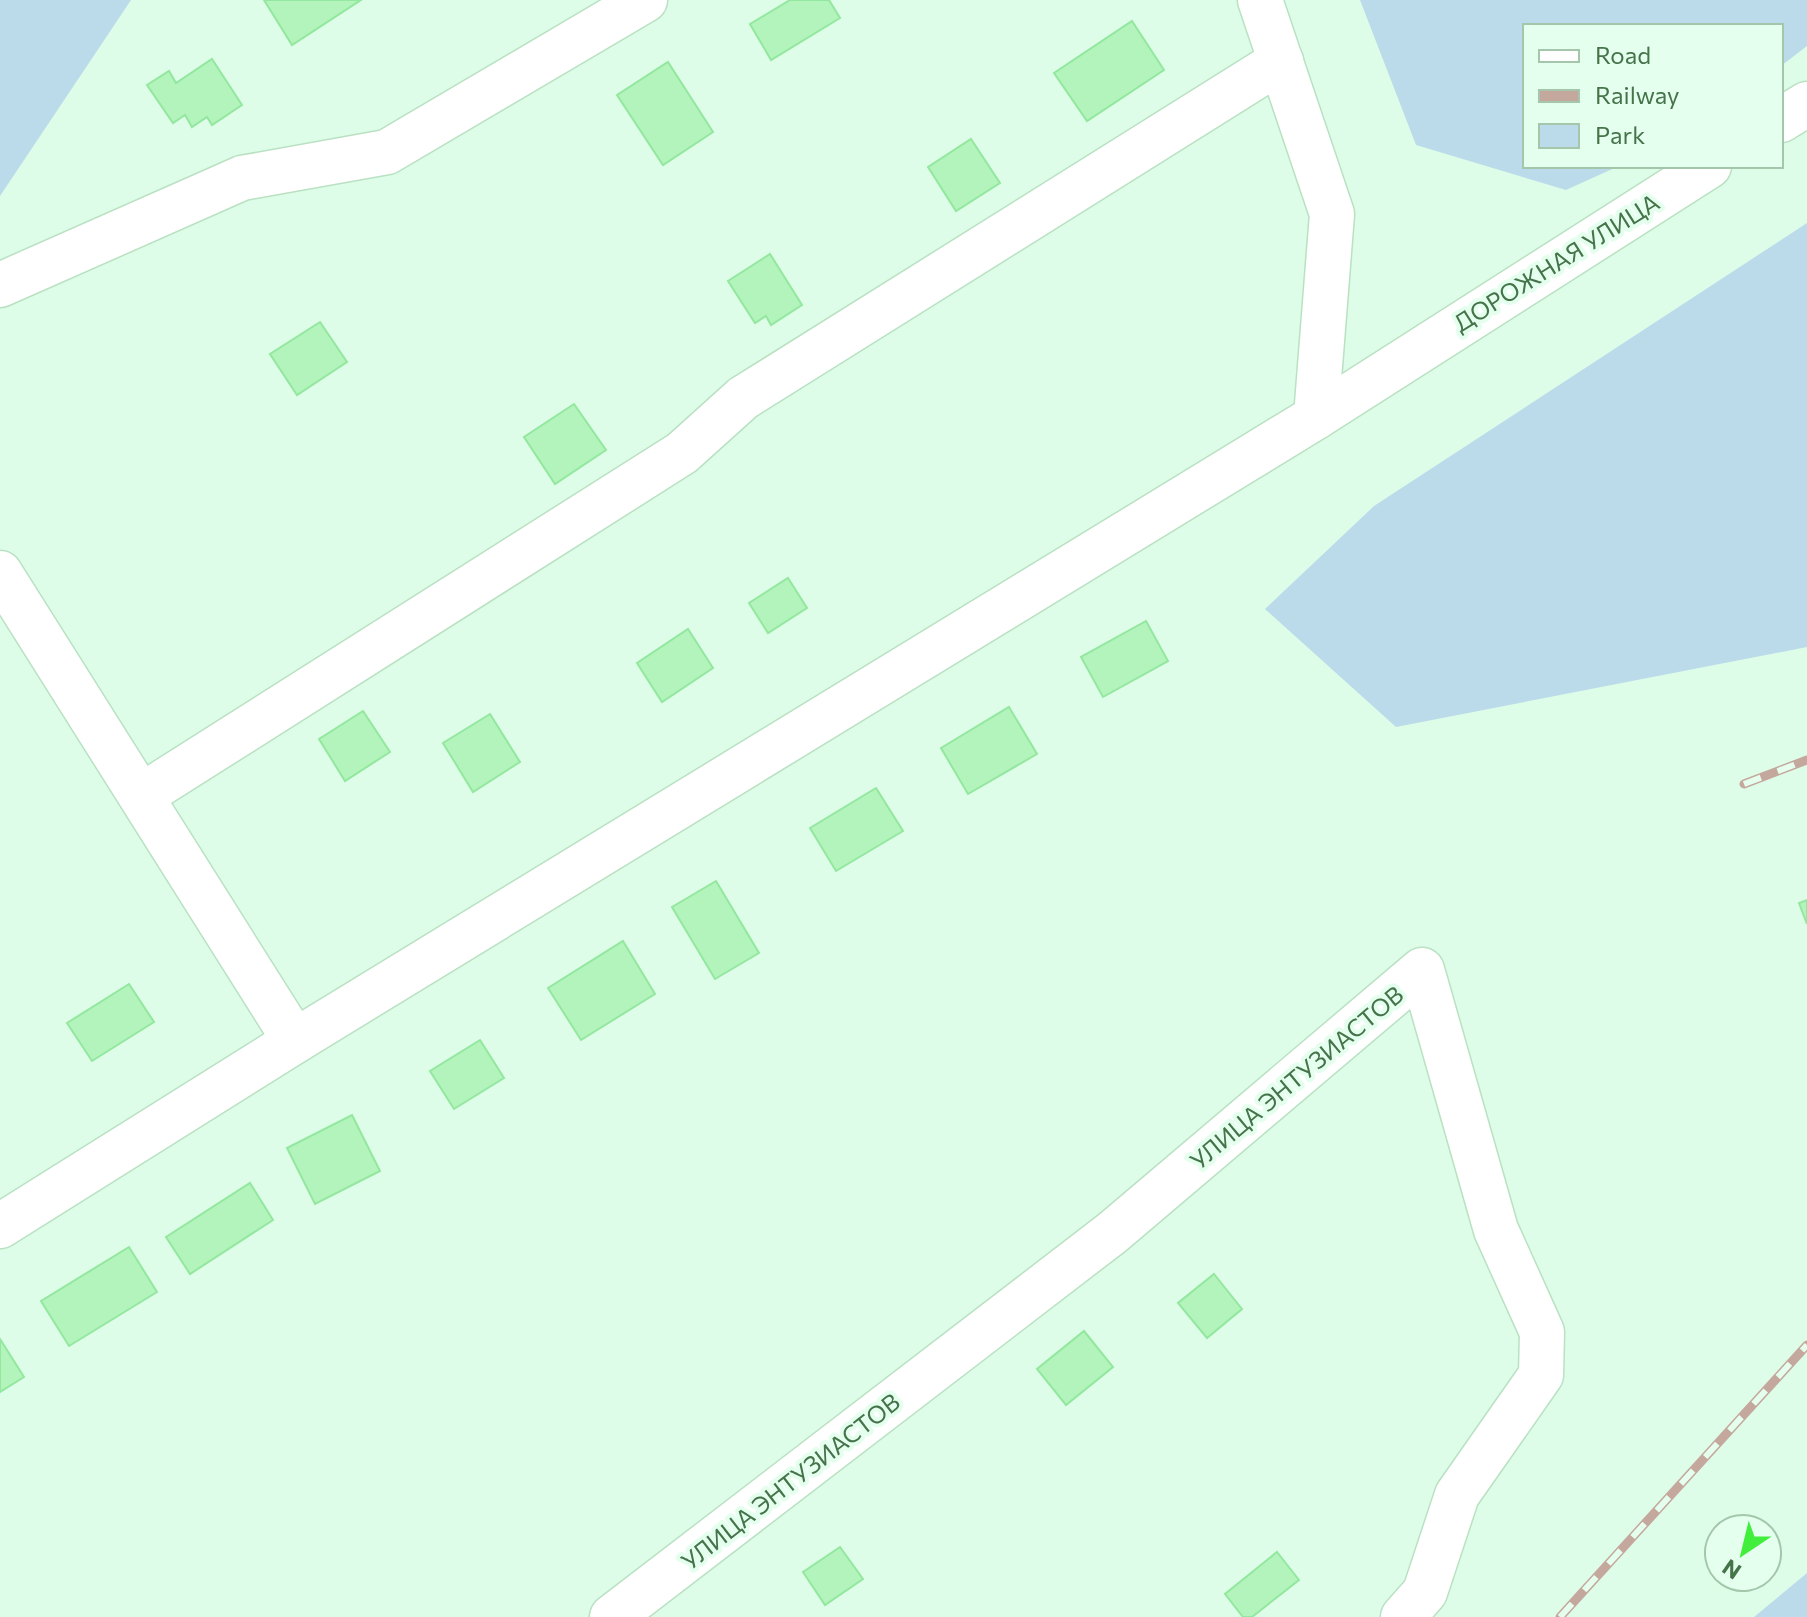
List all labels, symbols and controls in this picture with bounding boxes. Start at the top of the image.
legend [1523,24,1783,168]
text: Road [1595,40,1651,69]
text: Railway [1595,80,1680,109]
text: Park [1595,120,1645,149]
street label: ДОРОЖНАЯ УЛИЦА [1448,187,1664,337]
street label: УЛИЦА ЭНТУЗИАСТОВ [1183,979,1409,1175]
street label: УЛИЦА ЭНТУЗИАСТОВ [675,1387,905,1575]
north arrow [1703,1513,1783,1593]
text: N [1717,1554,1746,1586]

